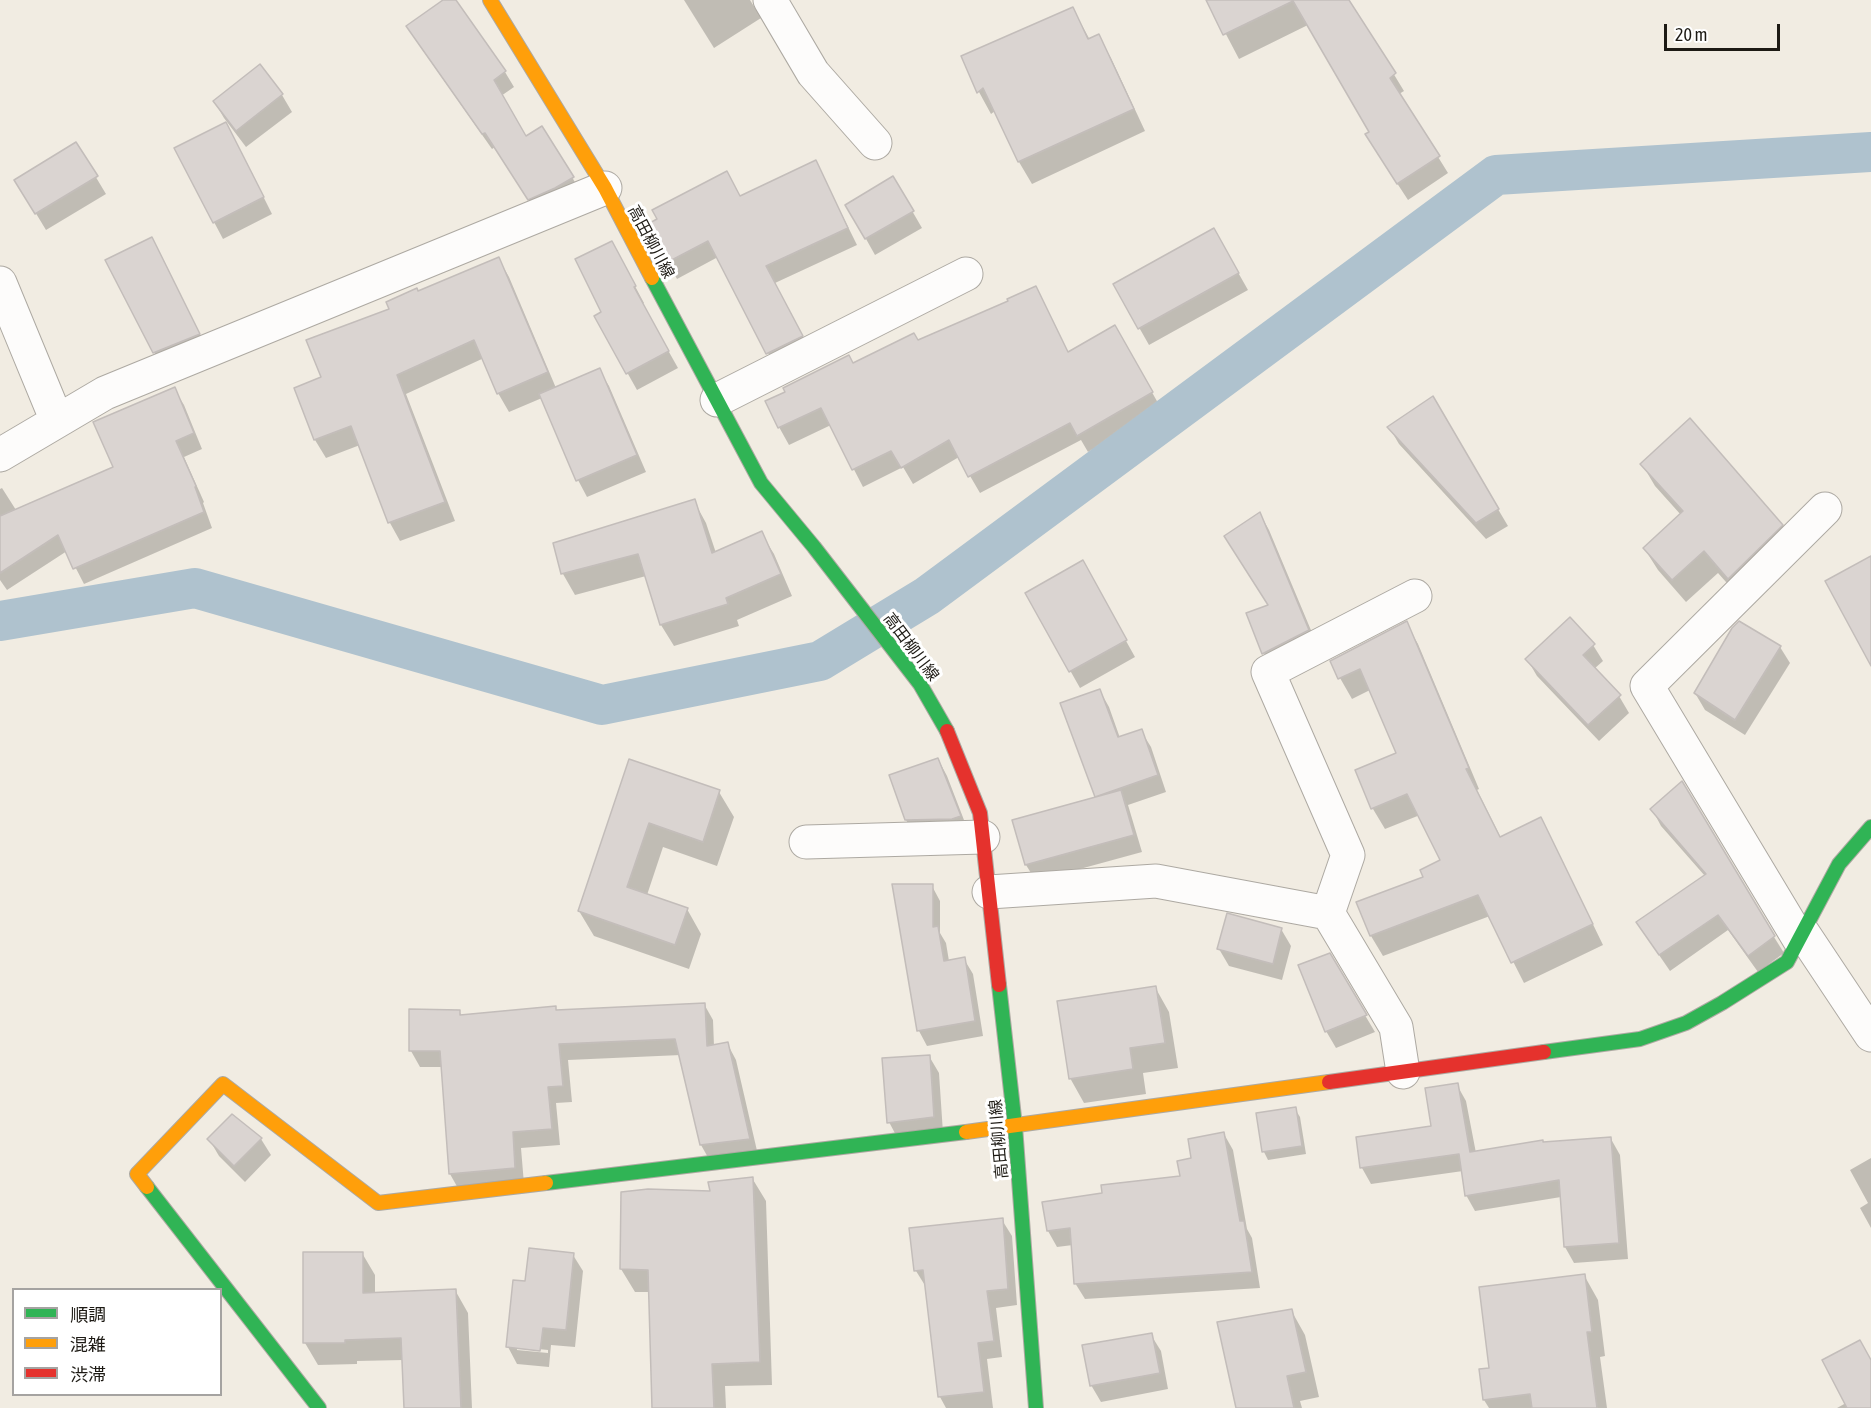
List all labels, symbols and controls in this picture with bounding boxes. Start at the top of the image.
scale bar [1667,12,1782,50]
text: 20 m [1675,24,1707,45]
street label: 高田柳川線 [624,202,678,282]
street label: 高田柳川線 [879,609,943,685]
street label: 高田柳川線 [986,1098,1012,1180]
legend [12,1288,222,1396]
text: 順調 [70,1304,106,1325]
text: 混雑 [70,1334,106,1355]
text: 渋滞 [70,1364,106,1385]

